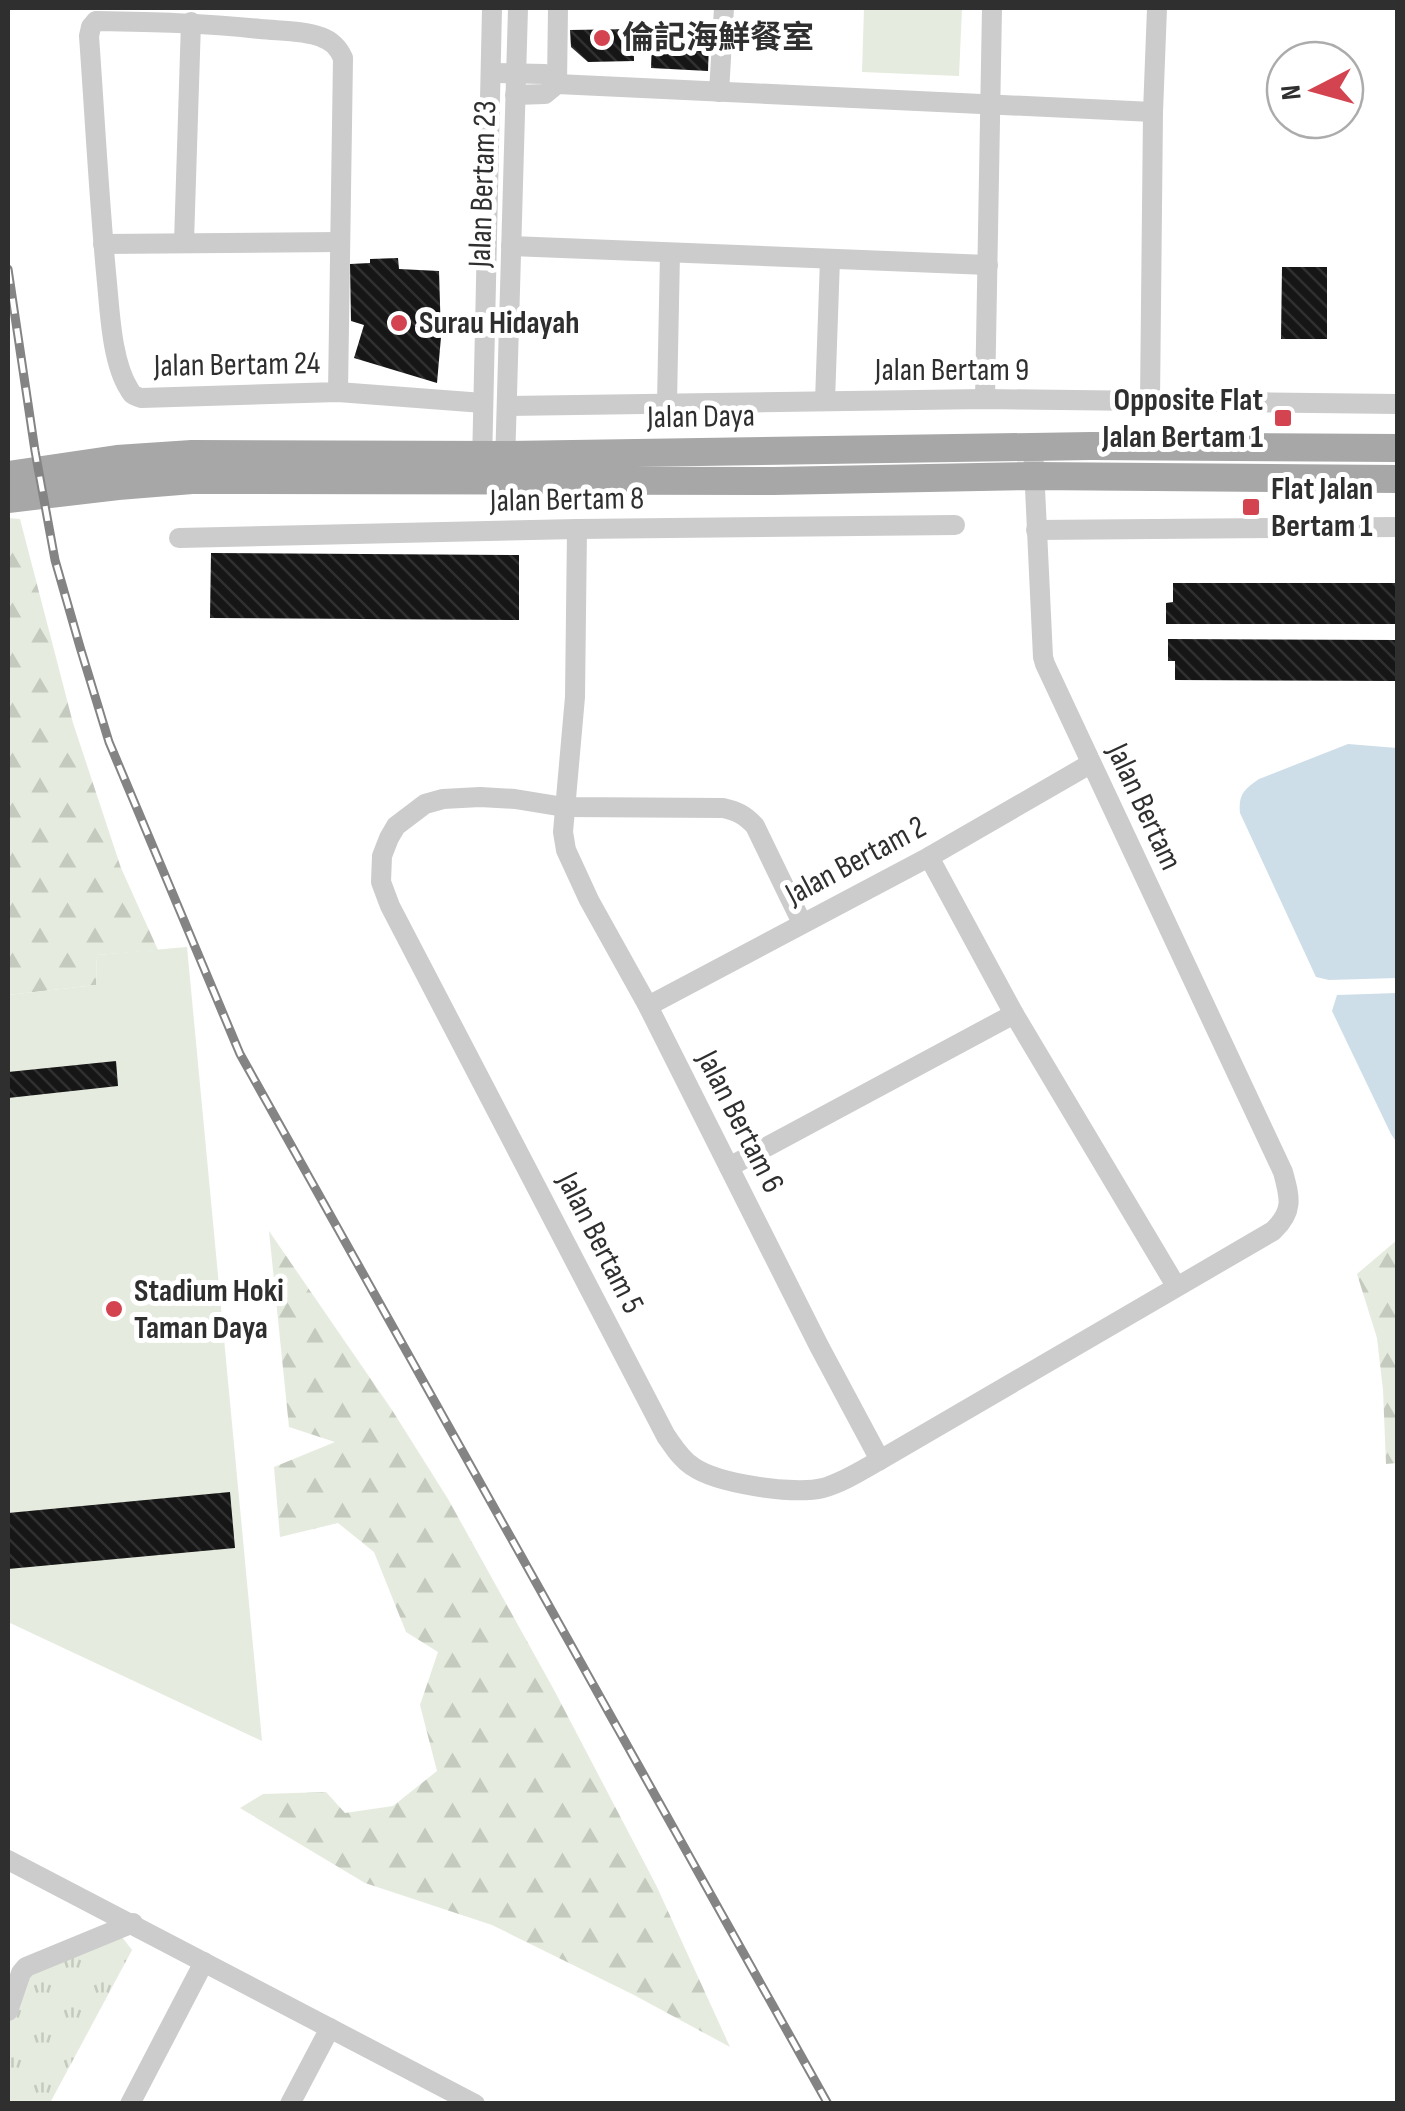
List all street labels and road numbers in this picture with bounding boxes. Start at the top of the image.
street label: Jalan Bertam 23 [461,100,505,269]
street label: Jalan Bertam 24 [152,344,321,386]
street label: Jalan Bertam 9 [874,351,1029,390]
street label: Jalan Daya [646,397,755,437]
street label: Jalan Bertam 8 [489,479,644,521]
street label: Jalan Bertam [1097,737,1190,876]
street label: Jalan Bertam 2 [778,808,933,915]
street label: Jalan Bertam 6 [687,1044,792,1200]
street label: Jalan Bertam 5 [547,1165,652,1320]

